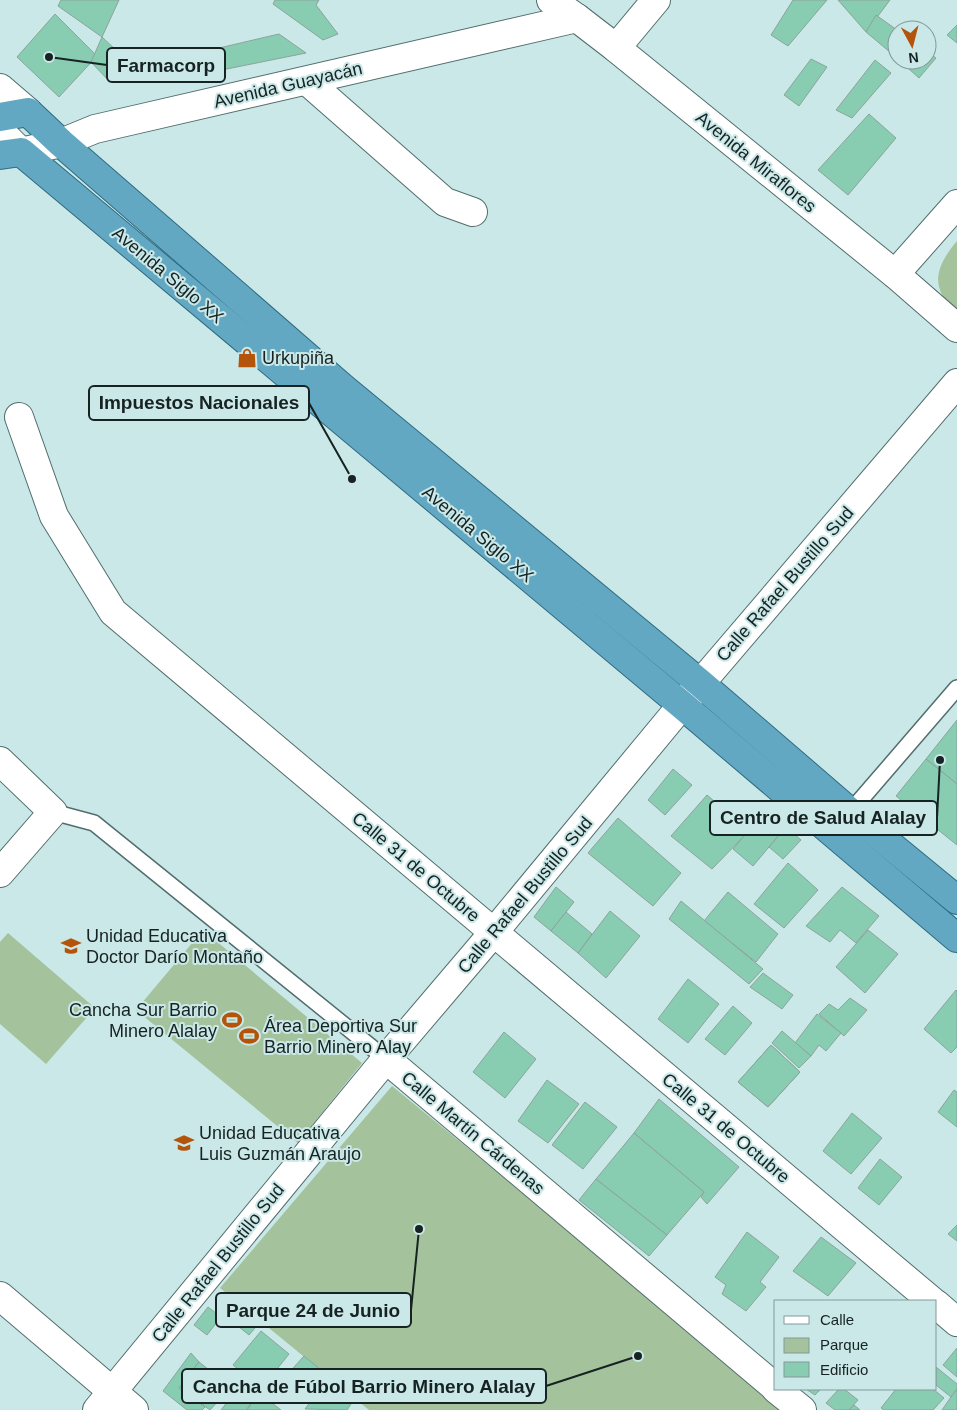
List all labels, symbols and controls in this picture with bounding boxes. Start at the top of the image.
north arrow [887,20,937,70]
callout: Farmacorp [107,48,225,82]
text: N [908,49,920,66]
text: Farmacorp [117,55,215,76]
street label: Avenida Guayacán [212,58,364,112]
street label: Avenida Miraflores [692,107,820,217]
street label: Avenida Siglo XX [108,223,228,327]
shop icon: Urkupiña [236,347,258,369]
place label: Urkupiña [262,348,335,368]
callout: Impuestos Nacionales [89,386,309,420]
text: Impuestos Nacionales [99,392,299,413]
street label: Avenida Siglo XX [418,482,538,586]
street label: Calle Rafael Bustillo Sud [712,503,858,665]
callout: Centro de Salud Alalay [710,801,937,835]
text: Centro de Salud Alalay [720,807,927,828]
street label: Calle 31 de Octubre [348,808,484,926]
street label: Calle Rafael Bustillo Sud [454,813,596,977]
place label: Unidad Educativa Doctor Darío Montaño [86,926,263,967]
school or university icon: Unidad Educativa Doctor Darío Montaño [60,935,82,957]
place label: Cancha Sur Barrio Minero Alalay [69,1000,217,1041]
sports icon: Cancha Sur Barrio Minero Alalay [221,1009,243,1031]
place label: Área Deportiva Sur Barrio Minero Alay [264,1016,417,1057]
sports icon: Área Deportiva Sur Barrio Minero Alay [238,1025,260,1047]
street label: Calle Martín Cárdenas [398,1067,548,1199]
street label: Calle 31 de Octubre [658,1069,794,1187]
place label: Unidad Educativa Luis Guzmán Araujo [199,1123,361,1164]
school or university icon: Unidad Educativa Luis Guzmán Araujo [173,1132,195,1154]
street label: Calle Rafael Bustillo Sud [148,1180,288,1346]
callout: Parque 24 de Junio [216,1293,411,1327]
text: Parque 24 de Junio [226,1300,400,1321]
legend [774,1300,937,1390]
text: Calle [820,1311,854,1328]
text: Parque [820,1336,868,1353]
text: Edificio [820,1361,868,1378]
callout: Cancha de Fúbol Barrio Minero Alalay [182,1369,546,1403]
text: Cancha de Fúbol Barrio Minero Alalay [193,1376,536,1397]

